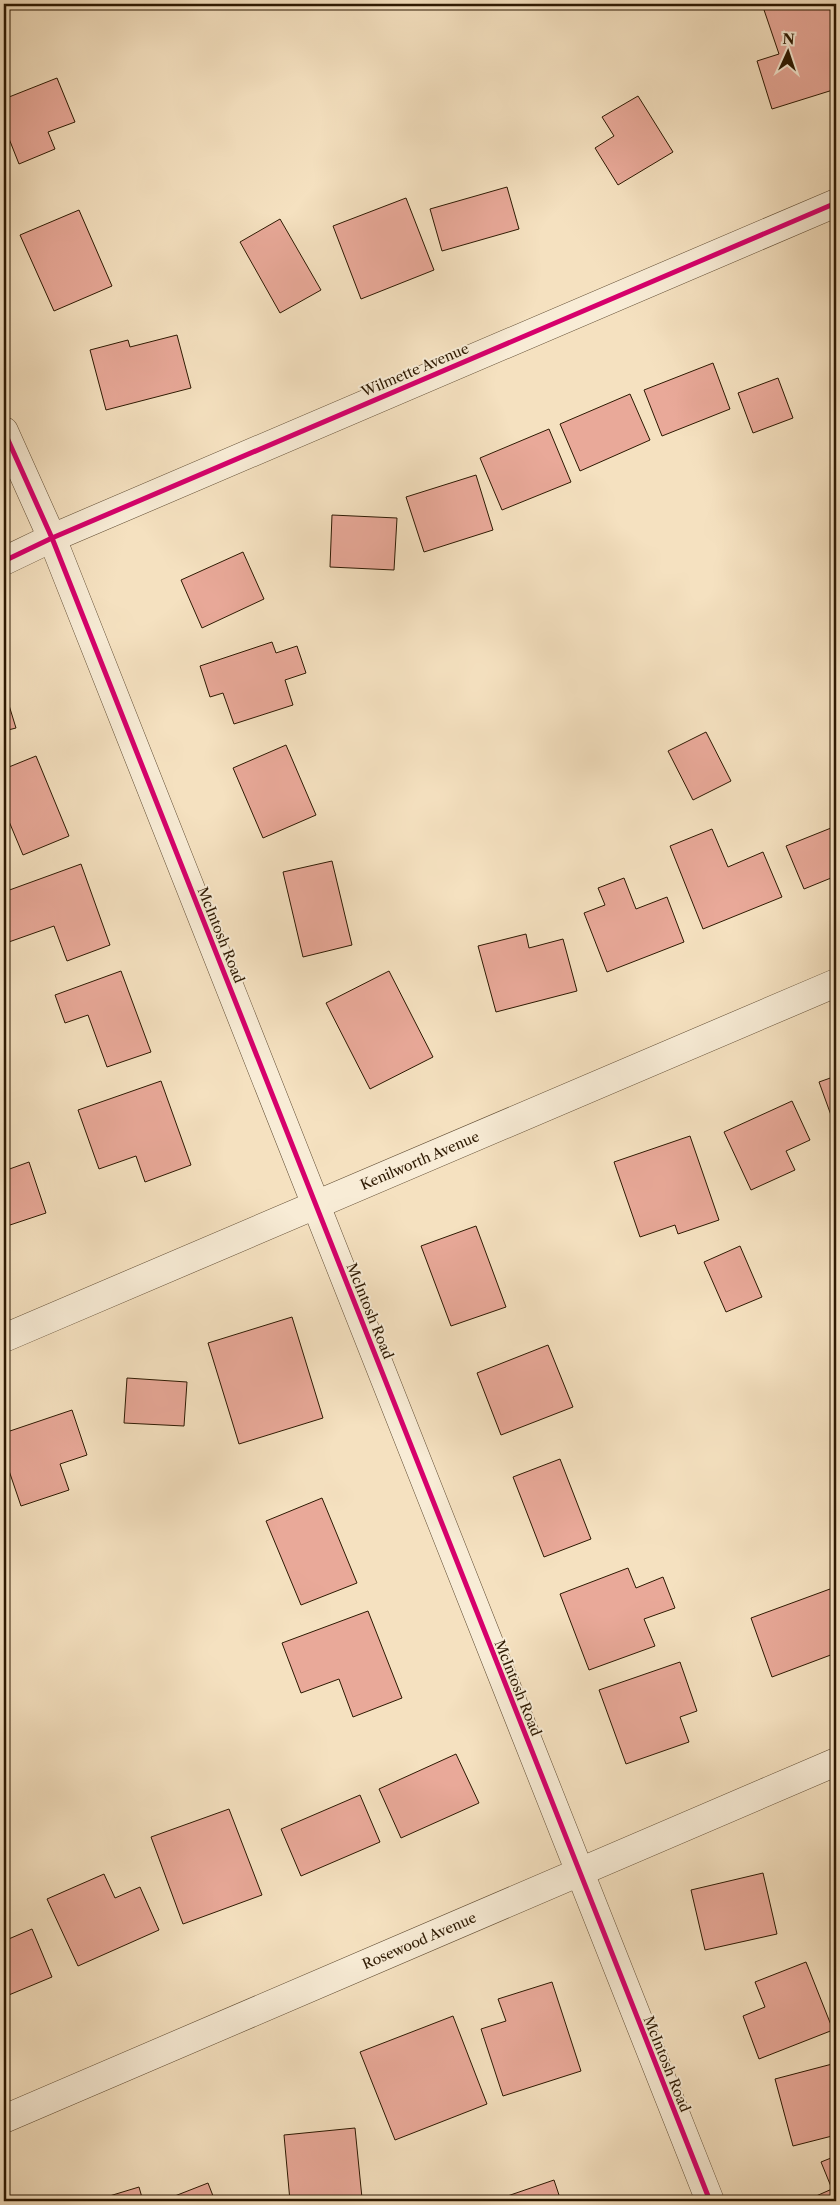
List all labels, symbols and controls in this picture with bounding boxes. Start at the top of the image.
north arrow [762,28,812,78]
text: N [782,30,795,48]
street label: Wilmette Avenue [358,339,472,401]
street label: McIntosh Road [194,884,249,986]
street label: Kenilworth Avenue [357,1127,482,1194]
street label: McIntosh Road [343,1260,398,1362]
street label: McIntosh Road [491,1637,546,1739]
street label: Rosewood Avenue [360,1908,479,1973]
street label: McIntosh Road [640,2013,695,2115]

